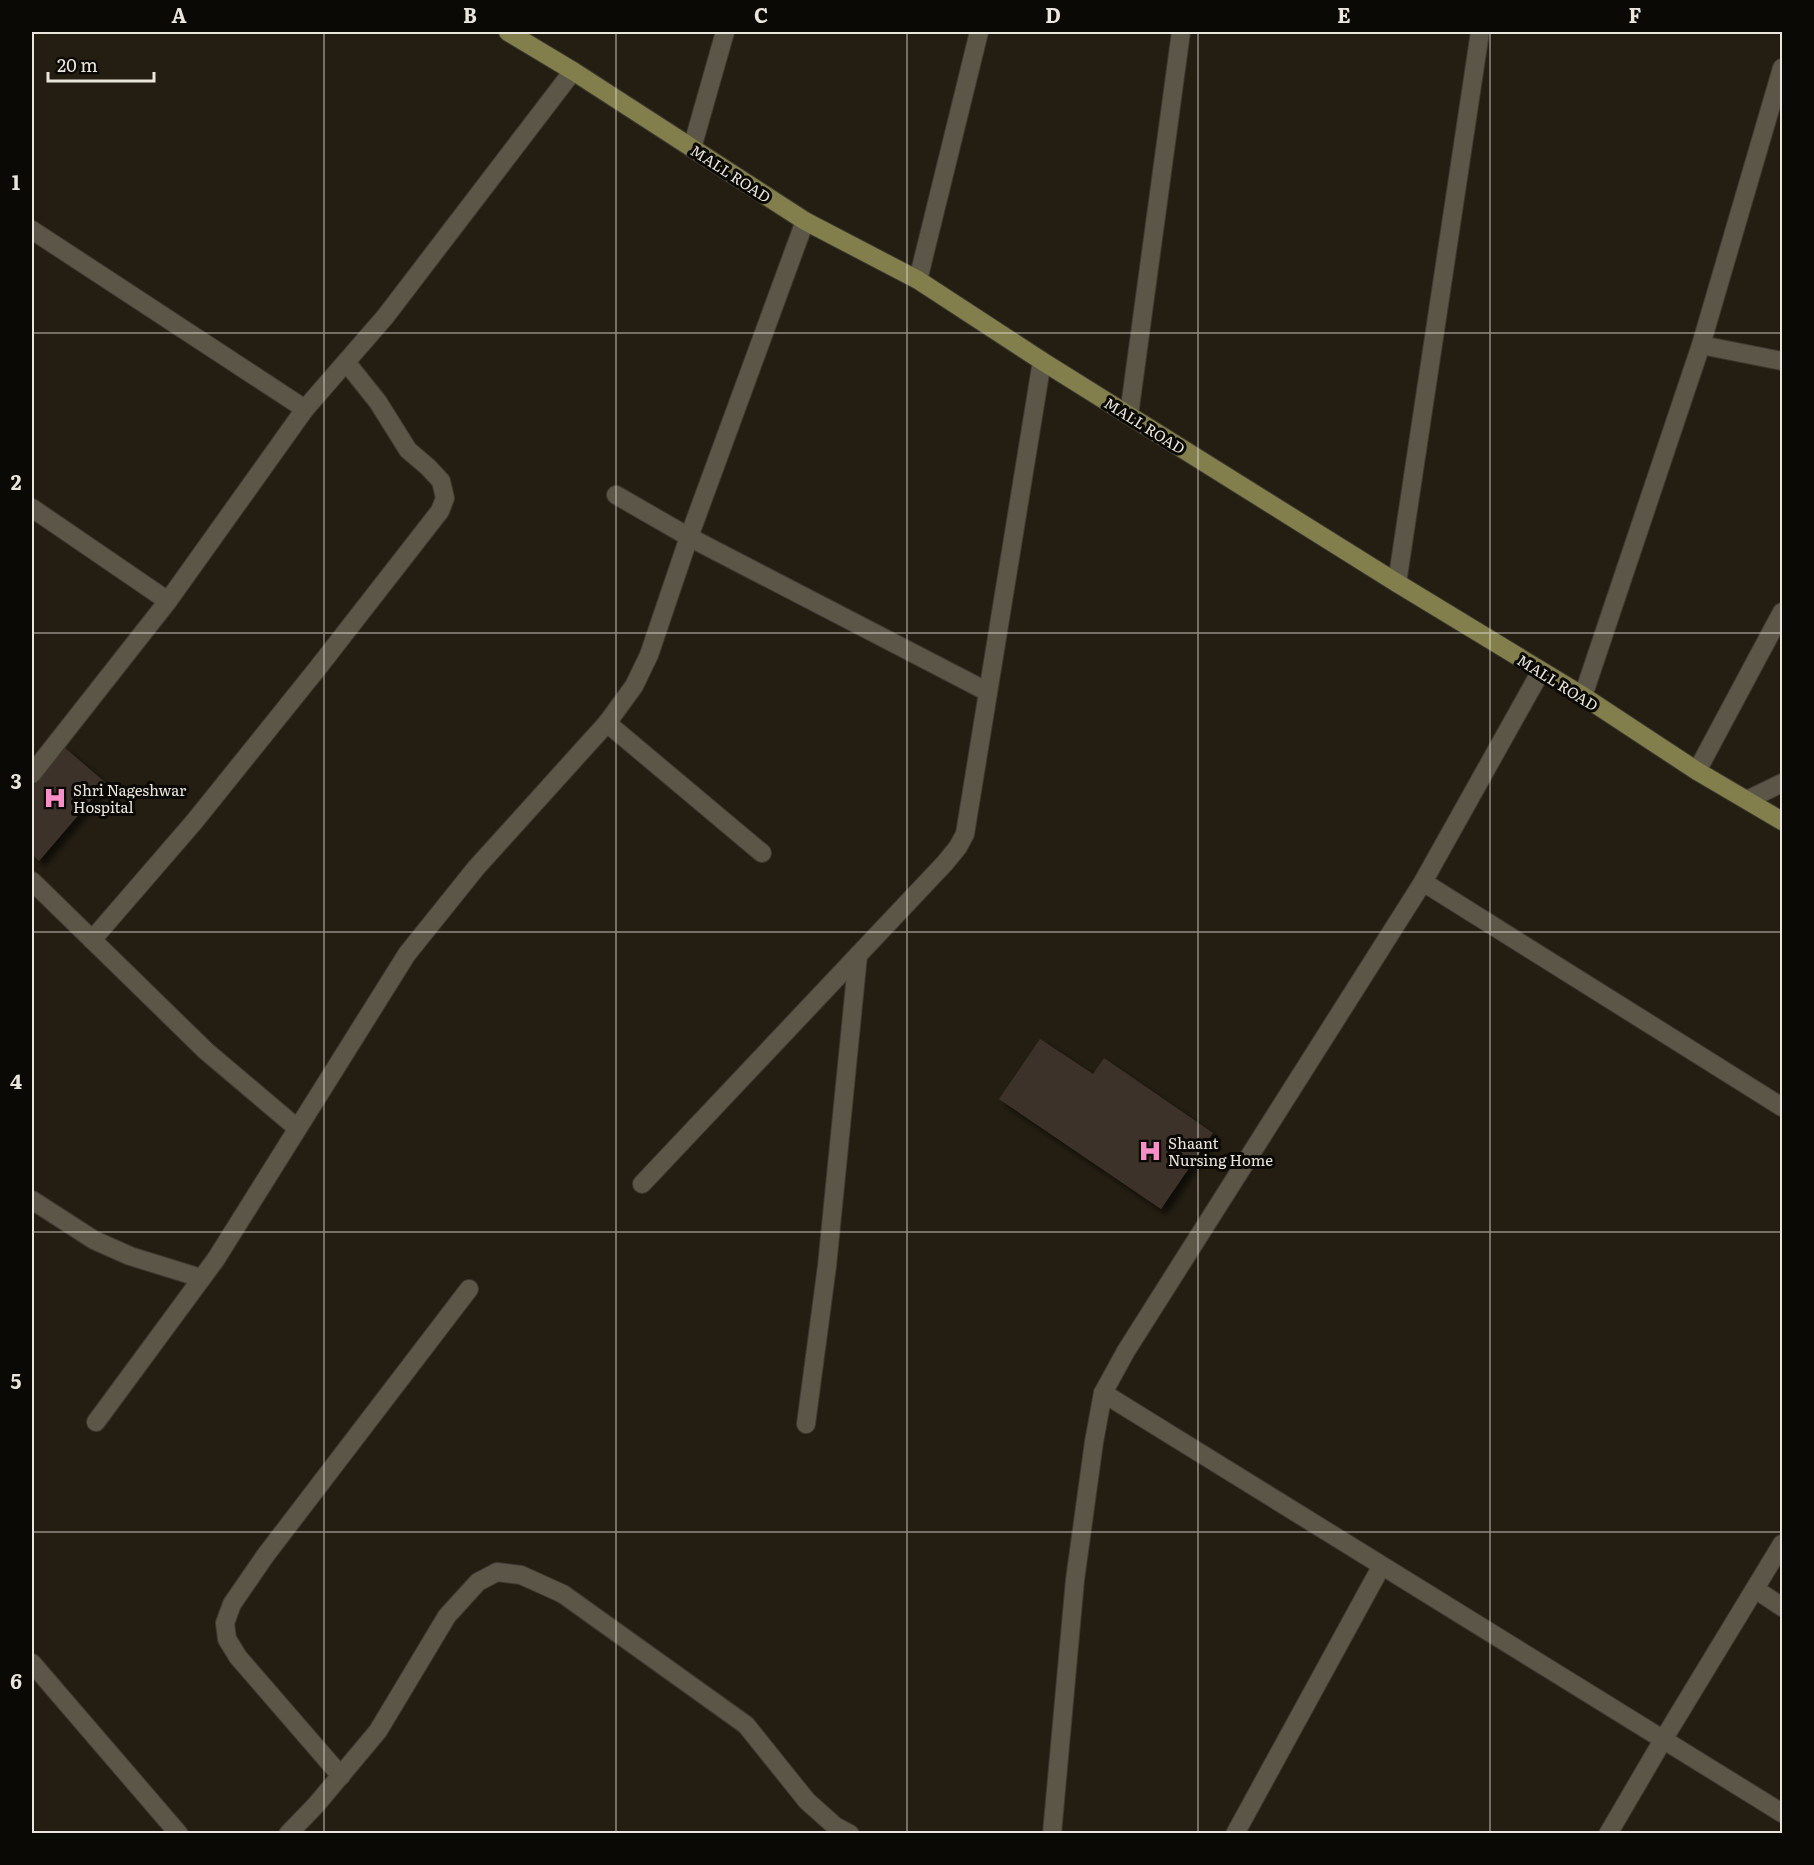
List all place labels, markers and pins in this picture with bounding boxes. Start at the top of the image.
place label: Shri Nageshwar Hospital [73,778,186,818]
hospital icon: Shri Nageshwar Hospital [42,785,68,811]
place label: Shaant Nursing Home [1168,1131,1273,1171]
hospital icon: Shaant Nursing Home [1137,1138,1163,1164]

